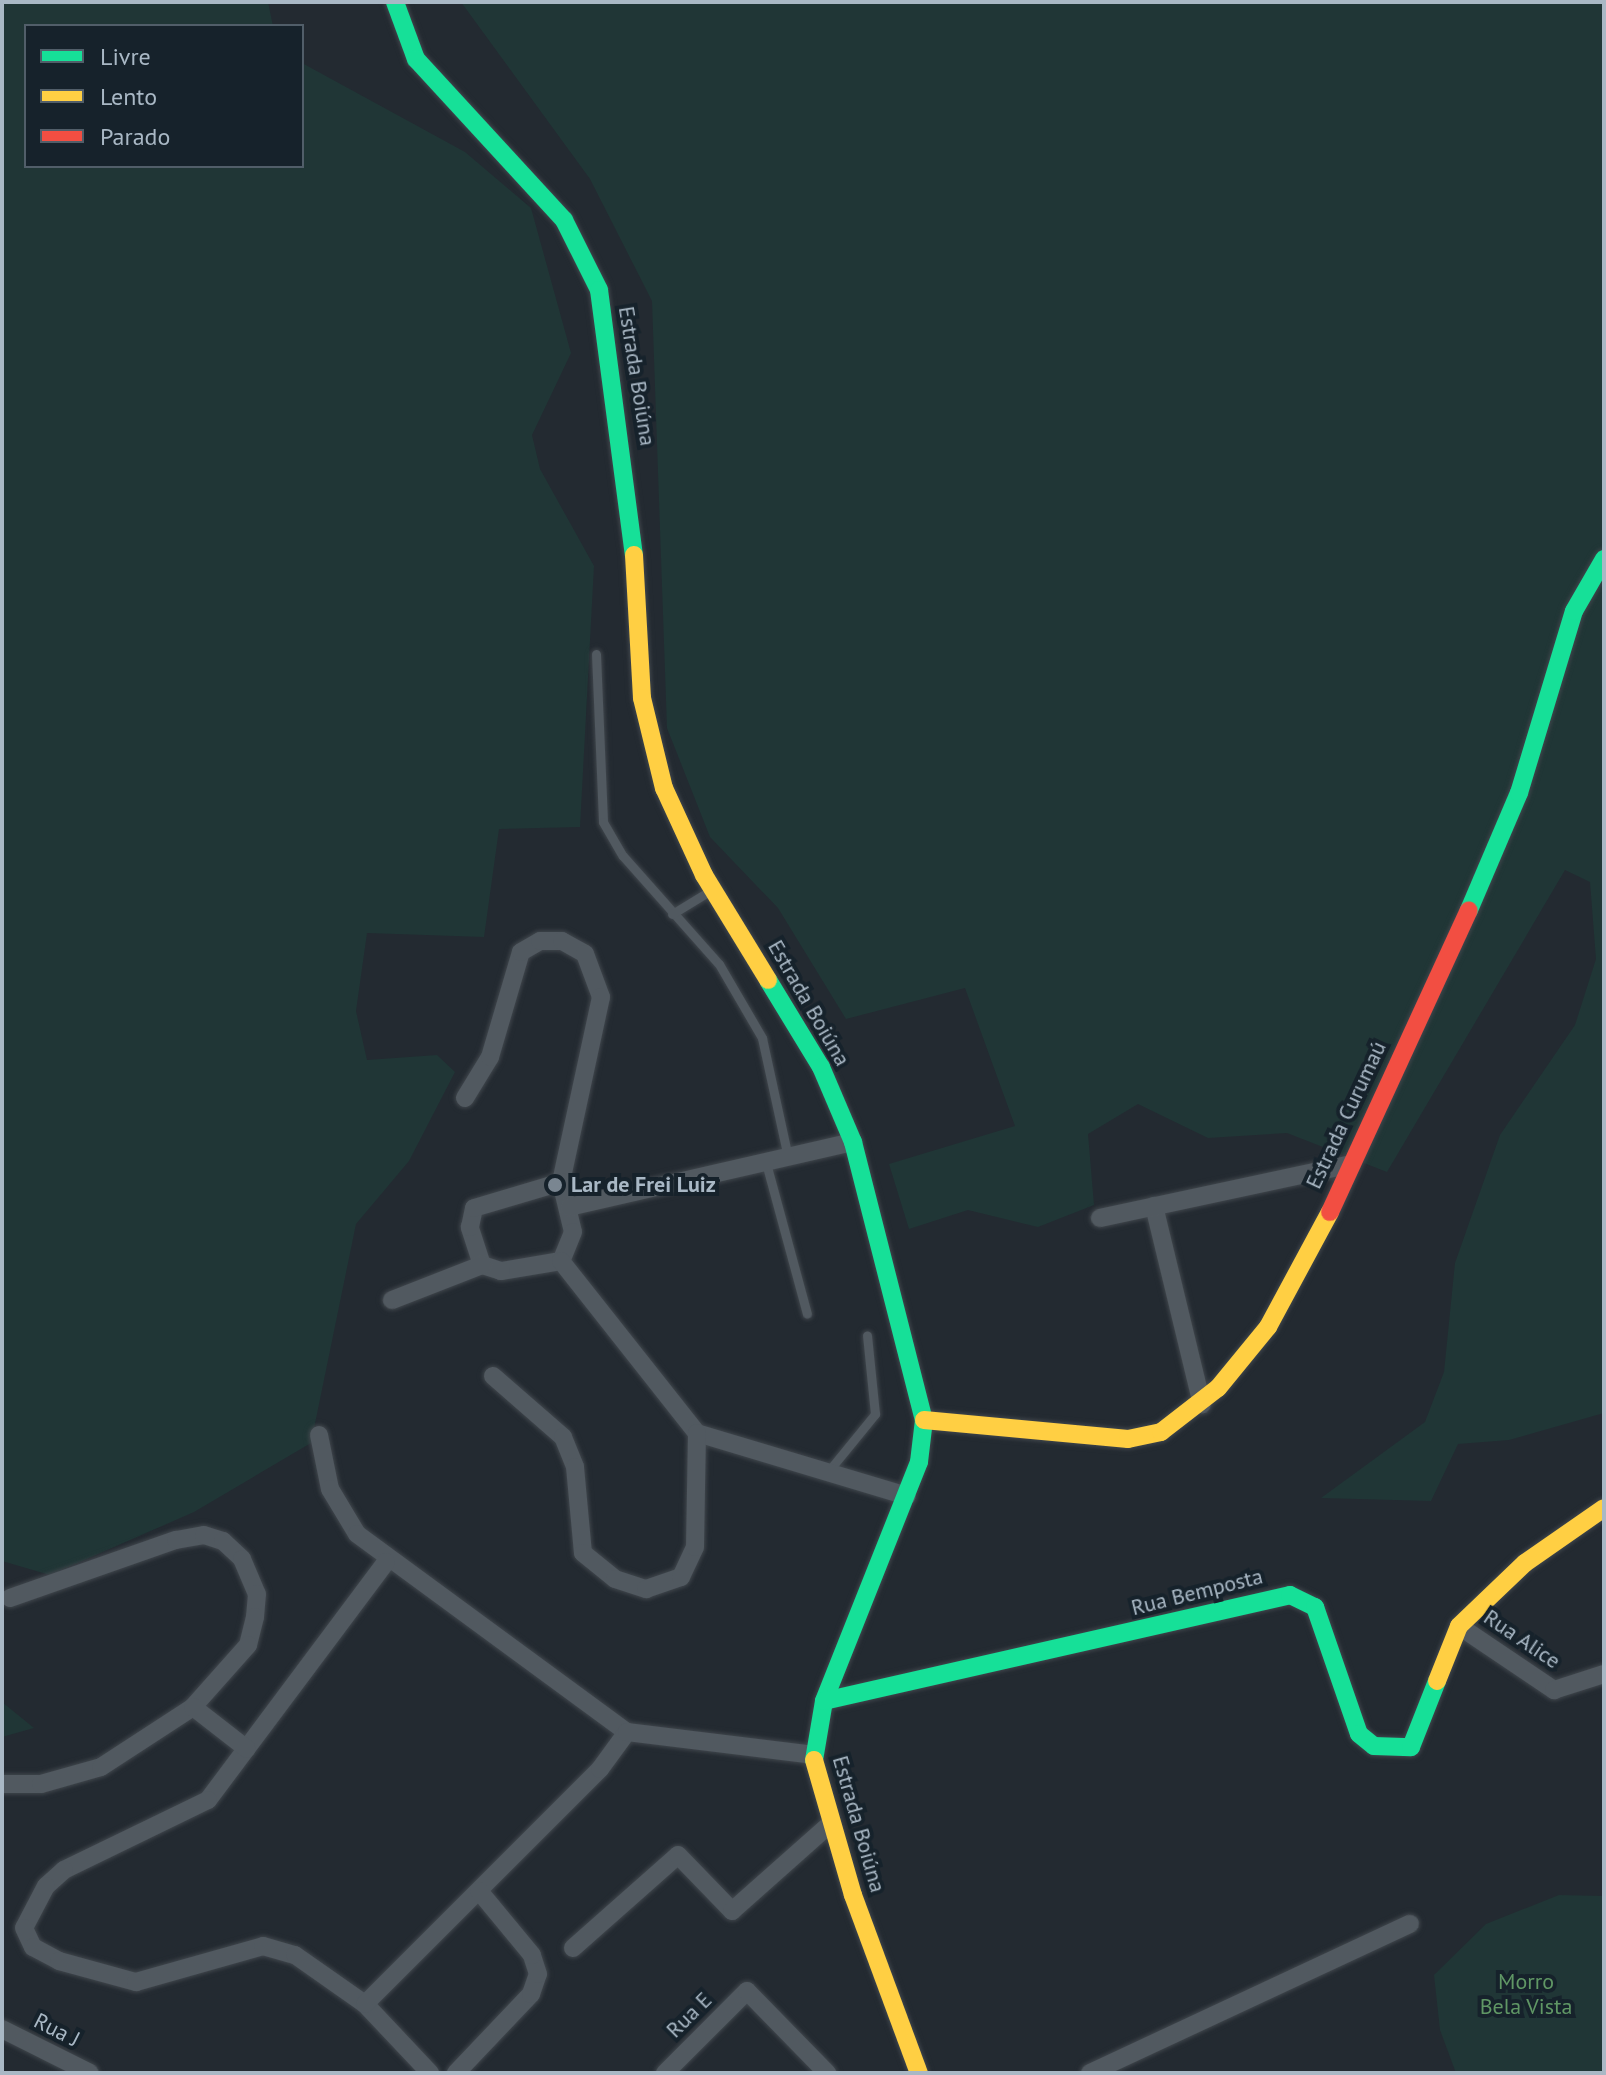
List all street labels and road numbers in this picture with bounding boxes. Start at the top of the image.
street label: Estrada Boiúna [613,304,661,448]
street label: Estrada Boiúna [762,935,856,1071]
street label: Estrada Curumaú [1300,1037,1392,1193]
street label: Rua Bemposta [1128,1563,1266,1621]
street label: Rua Alice [1478,1604,1566,1674]
street label: Estrada Boiúna [827,1753,891,1895]
street label: Rua E [661,1987,717,2043]
street label: Rua J [30,2007,84,2053]

